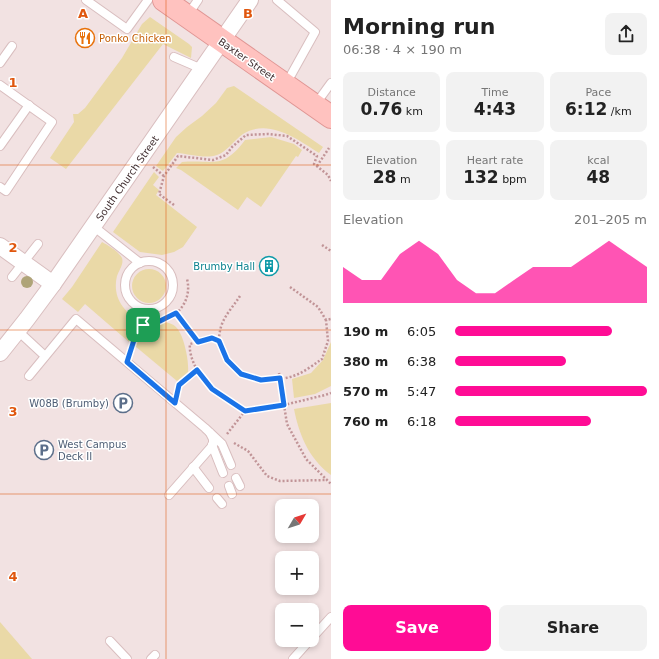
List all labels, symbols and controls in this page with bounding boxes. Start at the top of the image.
text: A [78,6,88,21]
text: B [243,6,253,21]
button: share [605,13,647,55]
text: Morning run [343,14,495,39]
restaurant icon: Ponko Chicken [74,27,96,49]
place label: Ponko Chicken [99,33,171,44]
street label: Baxter Street [216,36,277,83]
text: 06:38 · 4 × 190 m [343,42,462,57]
text: 1 [8,75,18,90]
text: Distance [368,86,416,99]
text: Time [482,86,508,99]
text: Pace [585,86,611,99]
text: 0.76 [360,99,402,119]
text: 4:43 [474,99,516,119]
text: 6:12 [565,99,607,119]
text: km [402,105,423,118]
text: /km [607,105,632,118]
street label: South Church Street [94,134,161,223]
text: Elevation [366,154,417,167]
text: Heart rate [467,154,523,167]
text: kcal [587,154,609,167]
text: 28 [373,167,396,187]
text: 132 [463,167,499,187]
text: 48 [586,167,610,187]
text: m [396,173,411,186]
text: bpm [499,173,527,186]
text: Elevation [343,212,403,227]
text: 201–205 m [574,212,647,227]
text: 2 [8,240,18,255]
building icon: Brumby Hall [258,255,280,277]
place label: Brumby Hall [193,261,255,272]
pin [126,308,160,342]
icon: arrive [132,314,154,336]
text: 190 m [343,324,388,339]
text: 6:05 [407,324,436,339]
text: 380 m [343,354,388,369]
text: 6:38 [407,354,436,369]
text: 570 m [343,384,388,399]
text: 5:47 [407,384,436,399]
parking icon: W08B (Brumby) [112,392,134,414]
place label: W08B (Brumby) [29,398,109,409]
text: 3 [8,404,18,419]
text: 760 m [343,414,388,429]
text: 6:18 [407,414,436,429]
parking icon: West Campus Deck II [33,439,55,461]
place label: West Campus Deck II [58,439,127,462]
north arrow [275,499,319,543]
map controls [275,499,319,647]
button: + [275,551,319,595]
text: 4 [8,569,18,584]
button: − [275,603,319,647]
button: Save [343,605,491,651]
button: Share [499,605,647,651]

